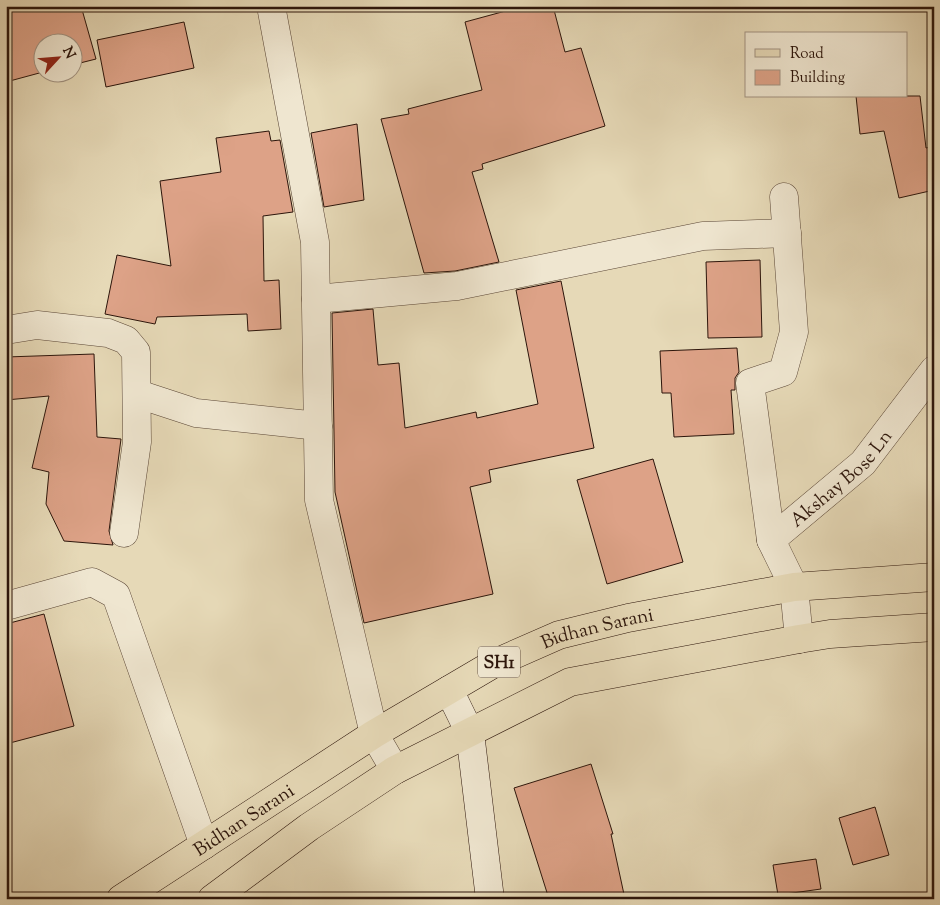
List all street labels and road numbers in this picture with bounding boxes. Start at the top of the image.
street label: Akshay Bose Ln [785,425,900,535]
street label: Bidhan Sarani [537,602,656,657]
road number: SH1 [478,646,520,678]
street label: Bidhan Sarani [189,778,300,864]

